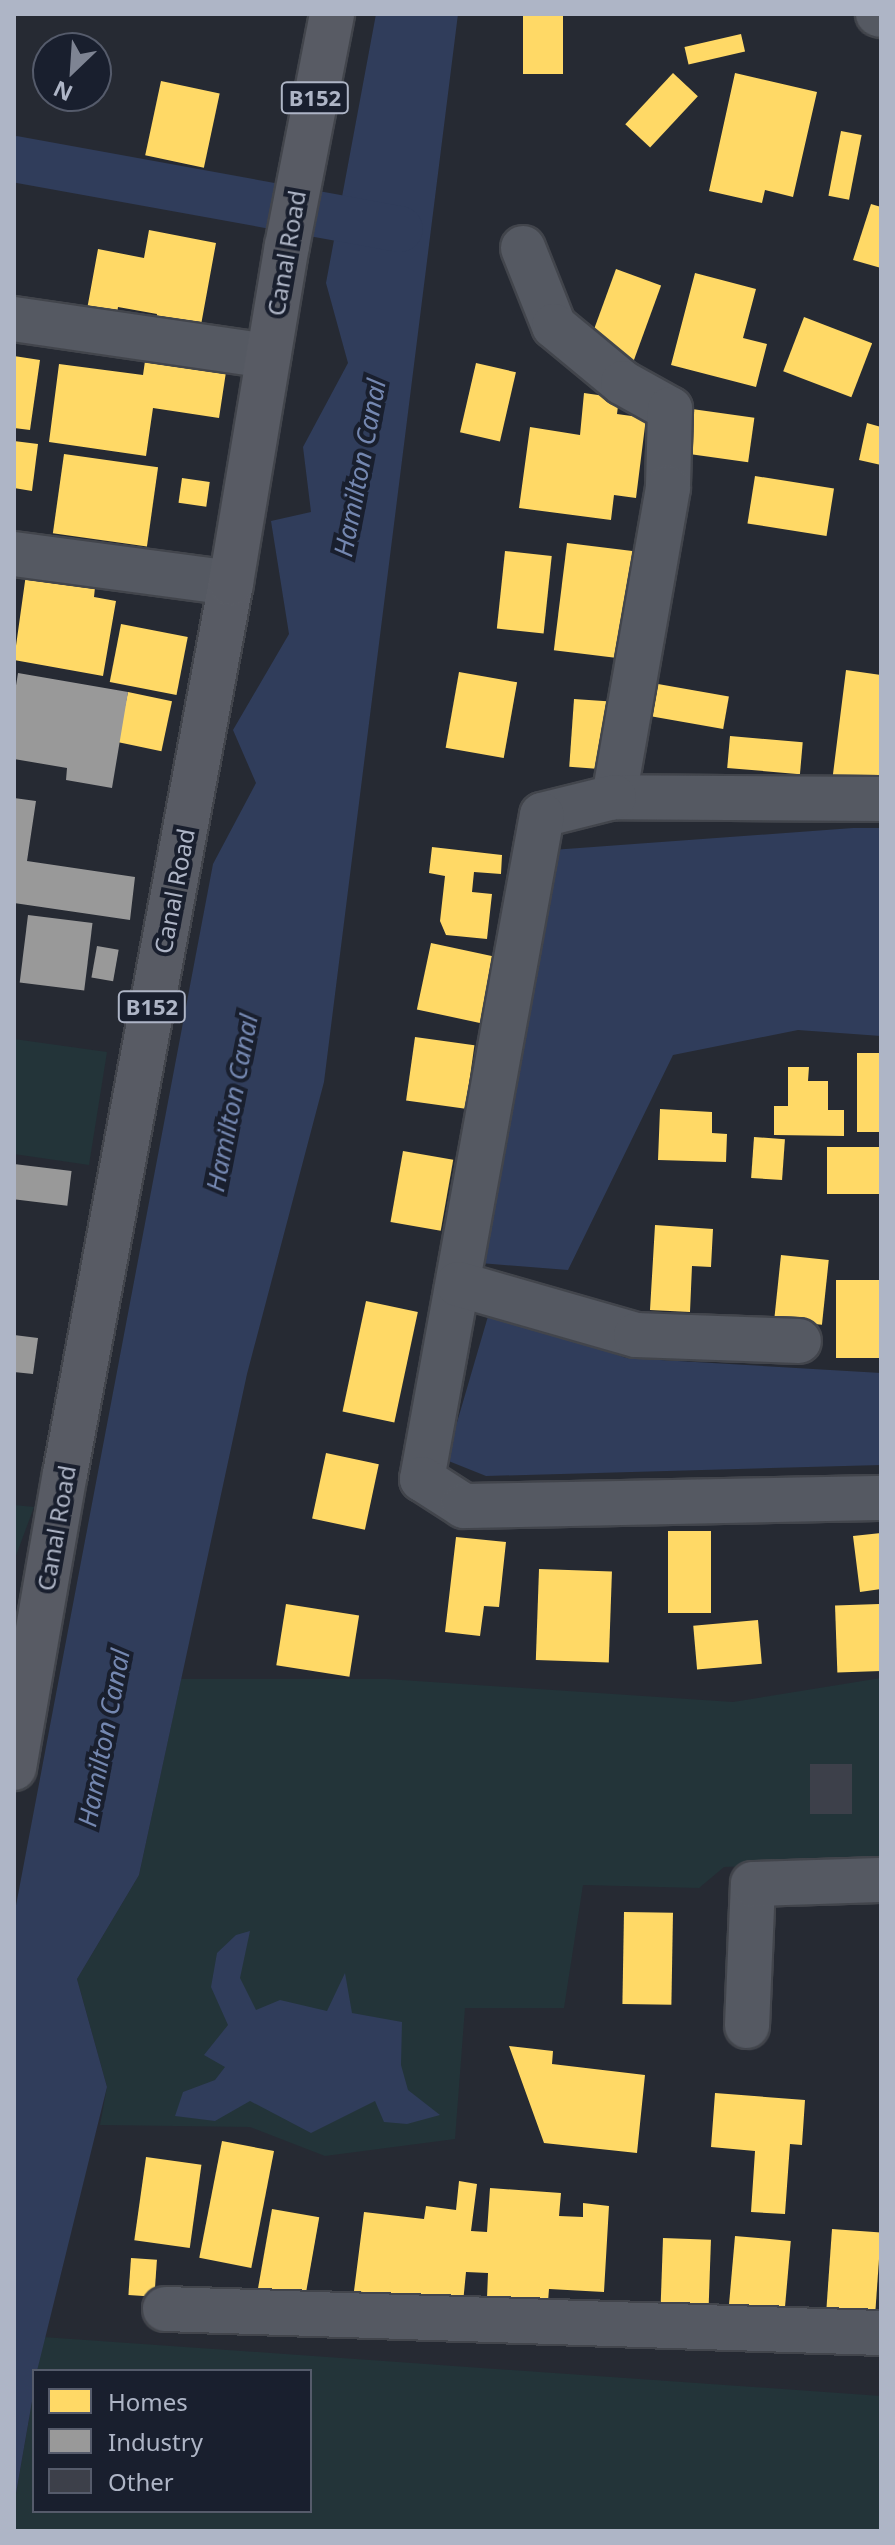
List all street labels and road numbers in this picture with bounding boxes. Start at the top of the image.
road number: B152 [279,80,351,116]
street label: Canal Road [261,188,311,318]
street label: Canal Road [148,826,200,956]
road number: B152 [116,989,188,1025]
street label: Canal Road [31,1463,81,1593]

